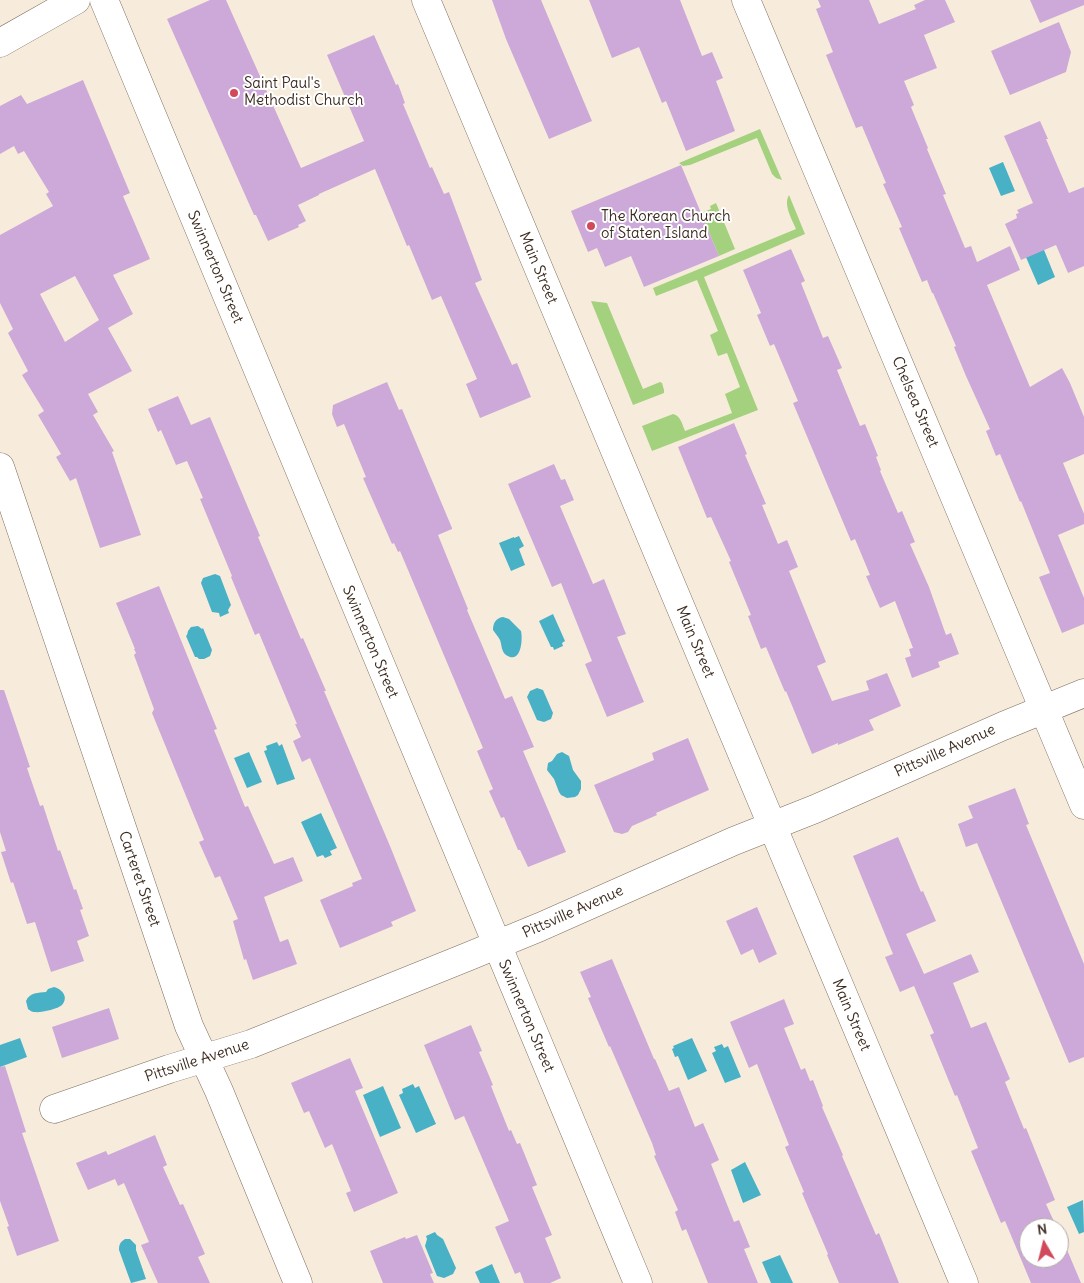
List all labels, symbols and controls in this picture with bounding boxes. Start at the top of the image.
place label: Saint Paul's Methodist Church [244,75,363,110]
marker: Saint Paul's Methodist Church [228,87,240,99]
street label: Swinnerton Street [183,208,247,326]
place label: The Korean Church of Staten Island [601,208,731,243]
marker: The Korean Church of Staten Island [585,220,597,232]
street label: Main Street [515,229,561,307]
street label: Chelsea Street [888,354,942,450]
street label: Swinnerton Street [338,583,402,701]
street label: Main Street [672,603,718,681]
street label: Pittsville Avenue [892,721,998,781]
street label: Carteret Street [114,829,164,929]
street label: Pittsville Avenue [520,882,626,942]
street label: Swinnerton Street [494,957,558,1075]
street label: Main Street [828,976,874,1054]
street label: Pittsville Avenue [143,1036,251,1086]
north arrow [1019,1218,1069,1268]
text: N [1036,1220,1048,1239]

